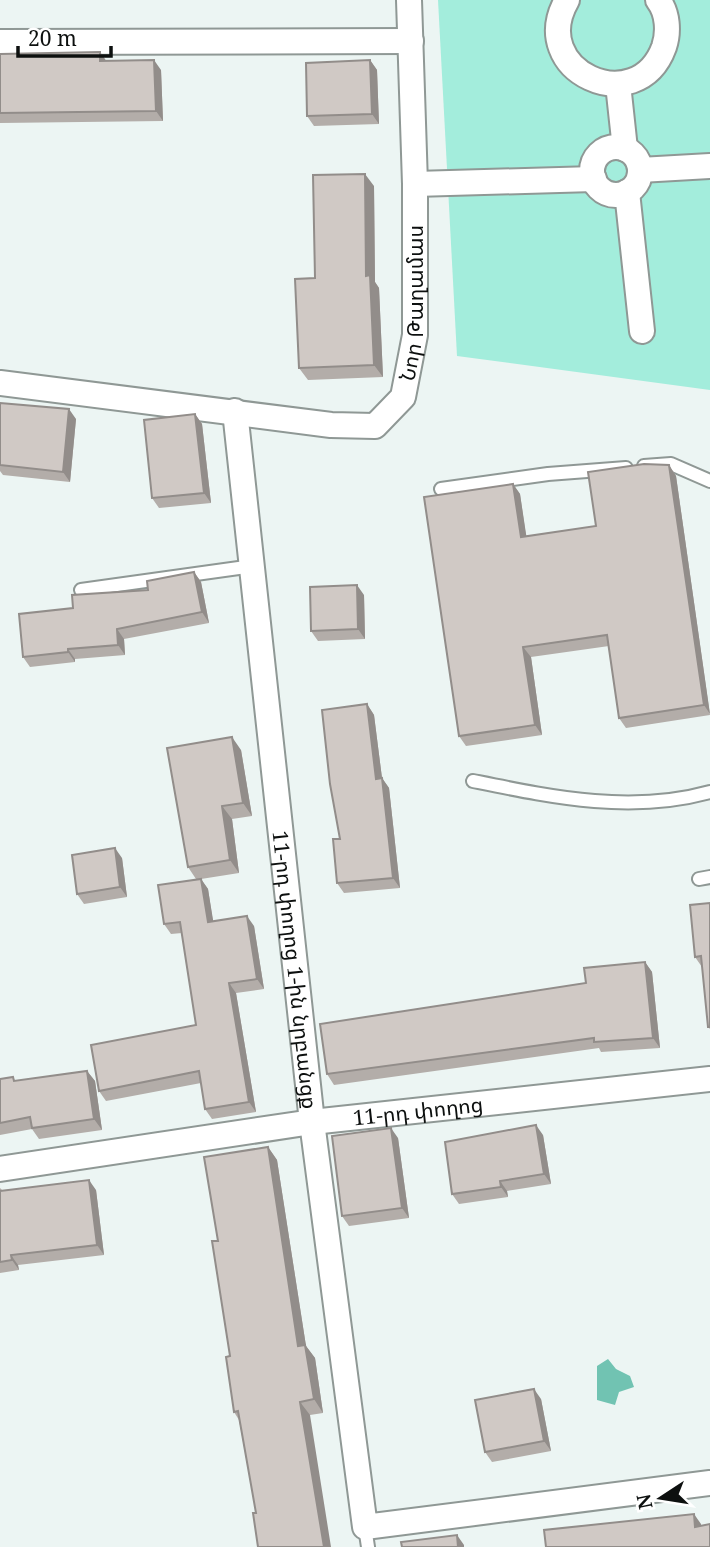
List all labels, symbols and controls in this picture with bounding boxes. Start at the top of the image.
scale bar [18,14,110,58]
text: 20 m [28,24,77,52]
street label: Նոր Թաղամաս [392,225,429,383]
street label: 11-րդ փողոց 1-ին նրբանցք [267,829,324,1110]
street label: 11-րդ փողոց [351,1090,484,1132]
north arrow [626,1463,696,1533]
text: N [630,1491,659,1512]

